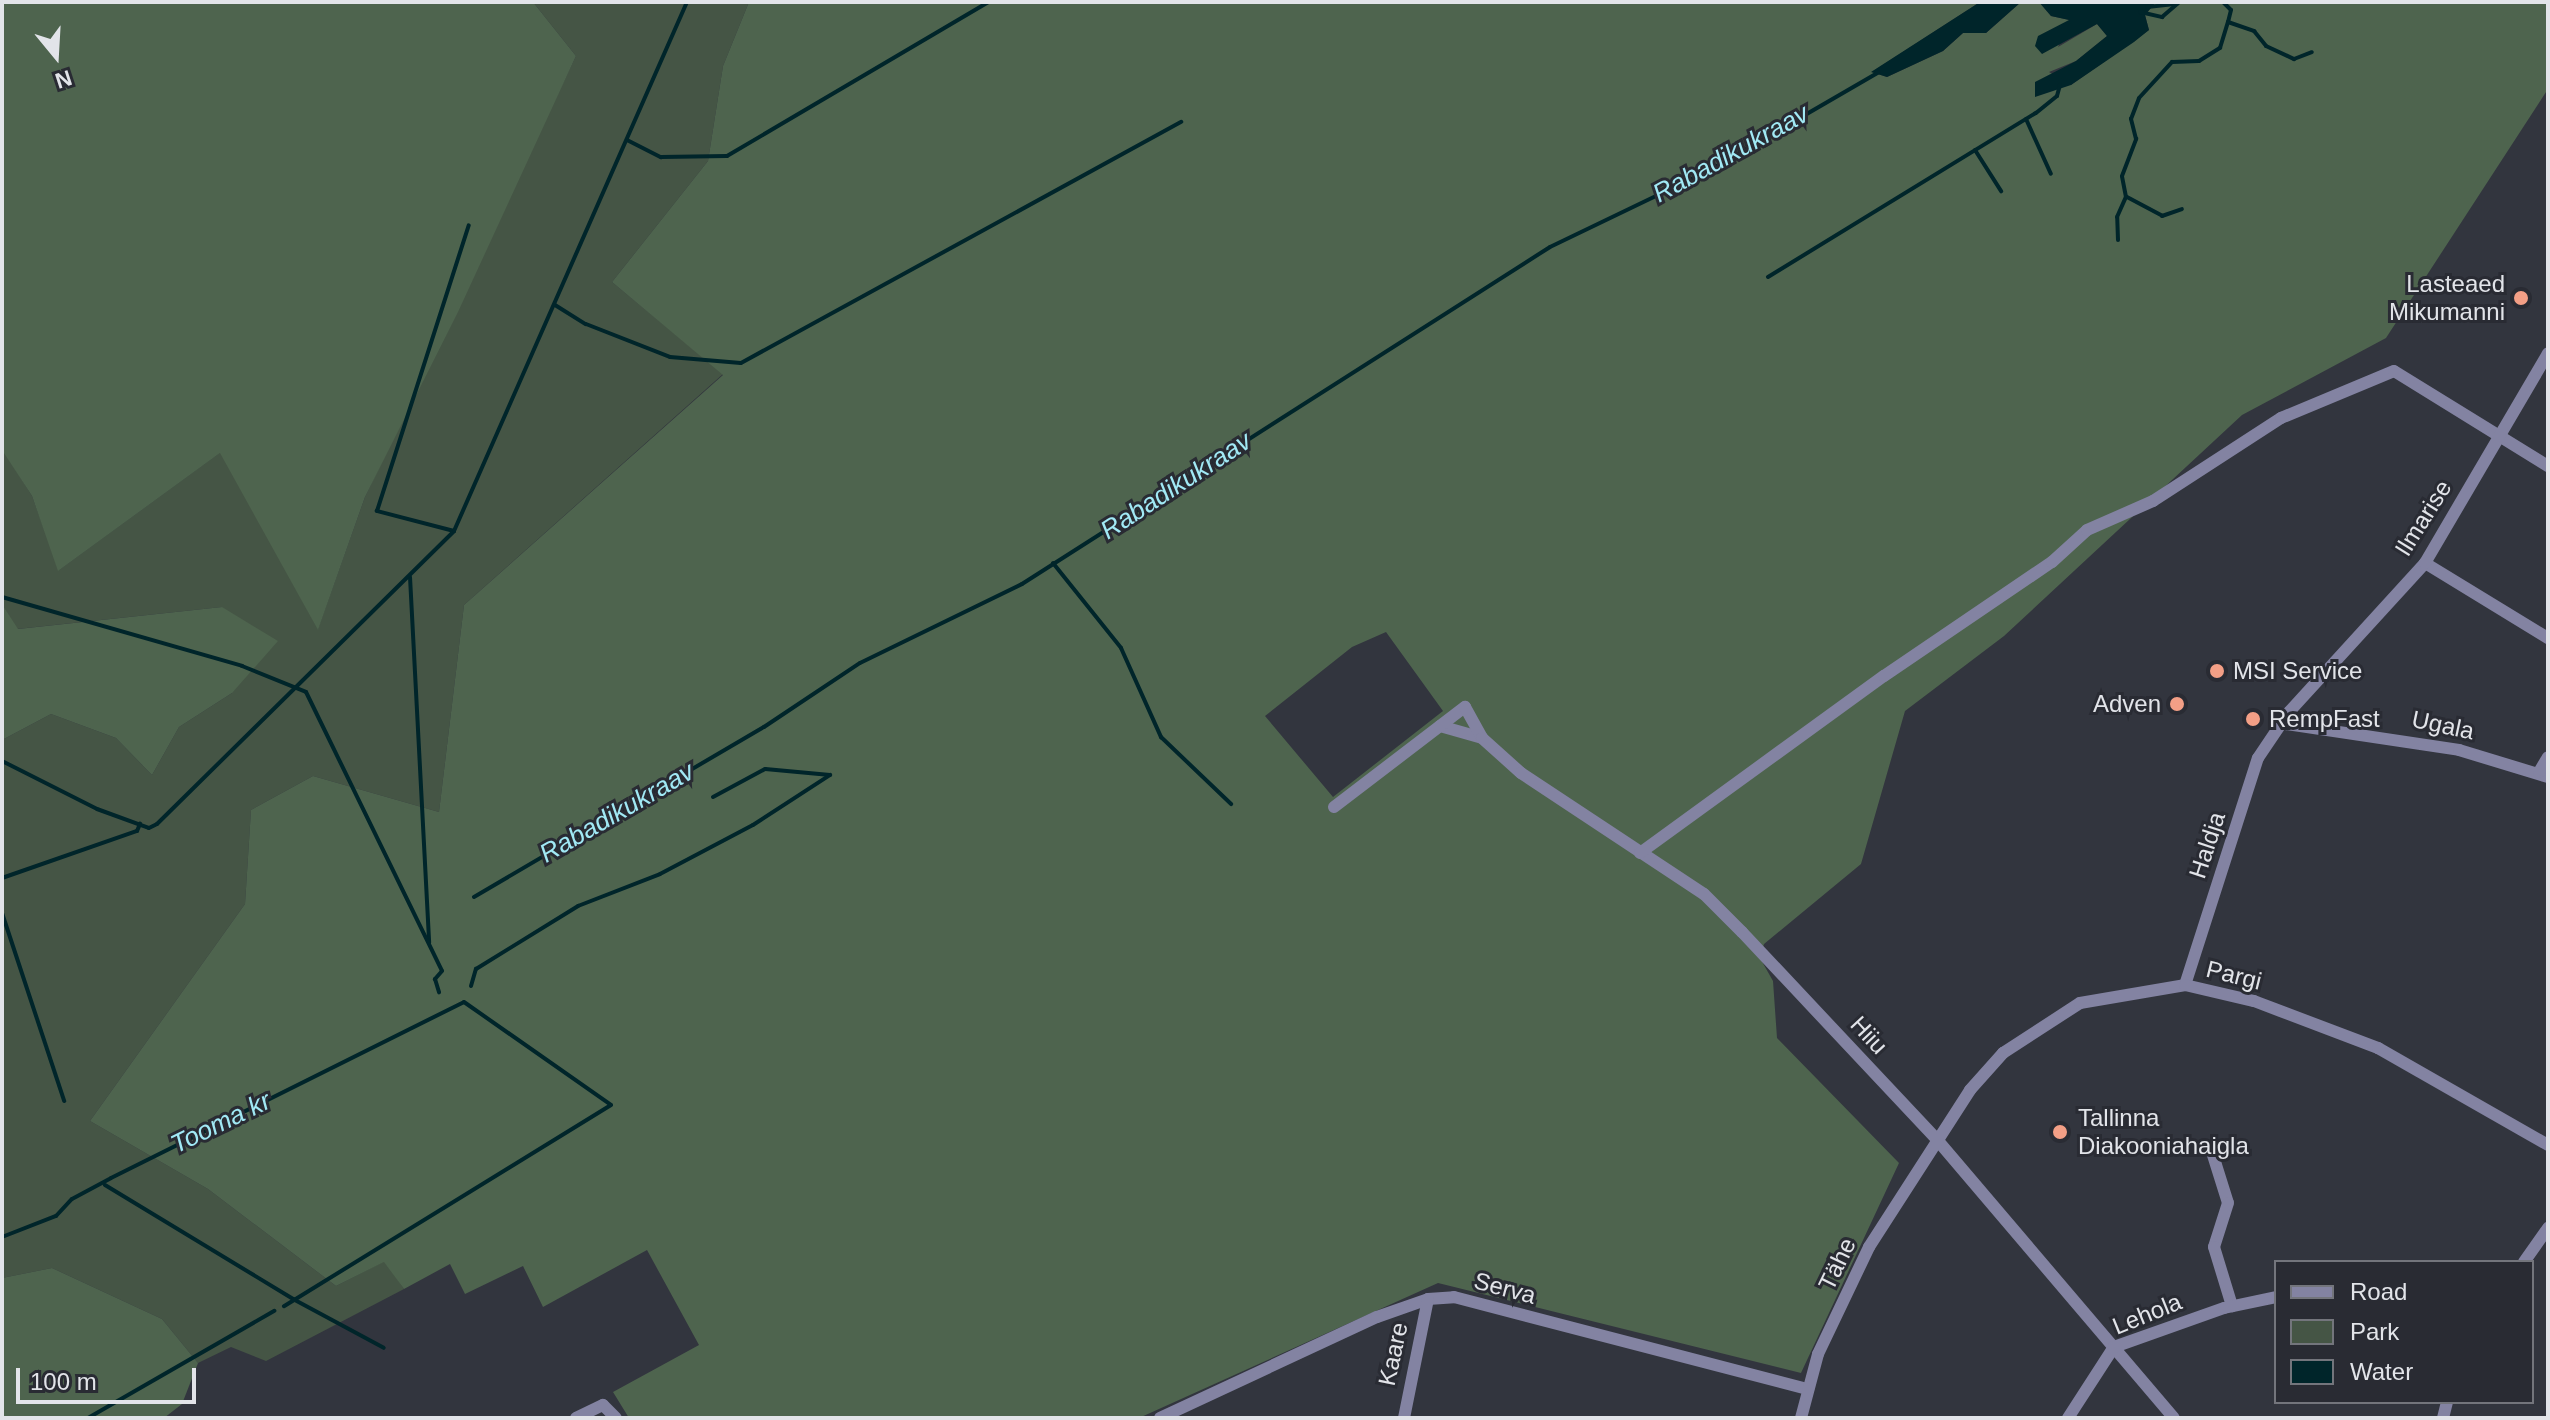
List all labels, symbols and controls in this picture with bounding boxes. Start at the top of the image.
north arrow [16,16,96,96]
text: N [52,65,75,94]
water label: Rabadikukraav [1648,98,1814,210]
place label: Lasteaed Mikumanni [2389,270,2505,326]
marker: Lasteaed Mikumanni [2512,289,2530,307]
water label: Rabadikukraav [1095,426,1257,546]
street label: Ilmarise [2389,475,2457,561]
place label: MSI Service [2233,657,2362,685]
marker: MSI Service [2208,662,2226,680]
place label: Adven [2093,690,2161,718]
marker: Adven [2168,695,2186,713]
street label: Ugala [2409,704,2477,746]
place label: RempFast [2269,705,2380,733]
marker: RempFast [2244,710,2262,728]
water label: Rabadikukraav [534,756,700,870]
street label: Haldja [2183,808,2231,882]
street label: Pargi [2203,954,2265,996]
street label: Hiiu [1844,1010,1894,1060]
water label: Tooma kr [166,1085,276,1161]
place label: Tallinna Diakooniahaigla [2078,1104,2249,1160]
marker: Tallinna Diakooniahaigla [2049,1121,2071,1143]
street label: Tähe [1812,1233,1862,1295]
legend [2274,1260,2534,1404]
street label: Serva [1471,1266,1539,1310]
text: Road [2350,1278,2407,1305]
street label: Lehola [2108,1287,2186,1341]
text: Park [2350,1318,2399,1345]
street label: Kaare [1372,1320,1414,1388]
scale bar [20,1352,200,1402]
text: Water [2350,1358,2413,1385]
text: 100 m [30,1368,97,1395]

